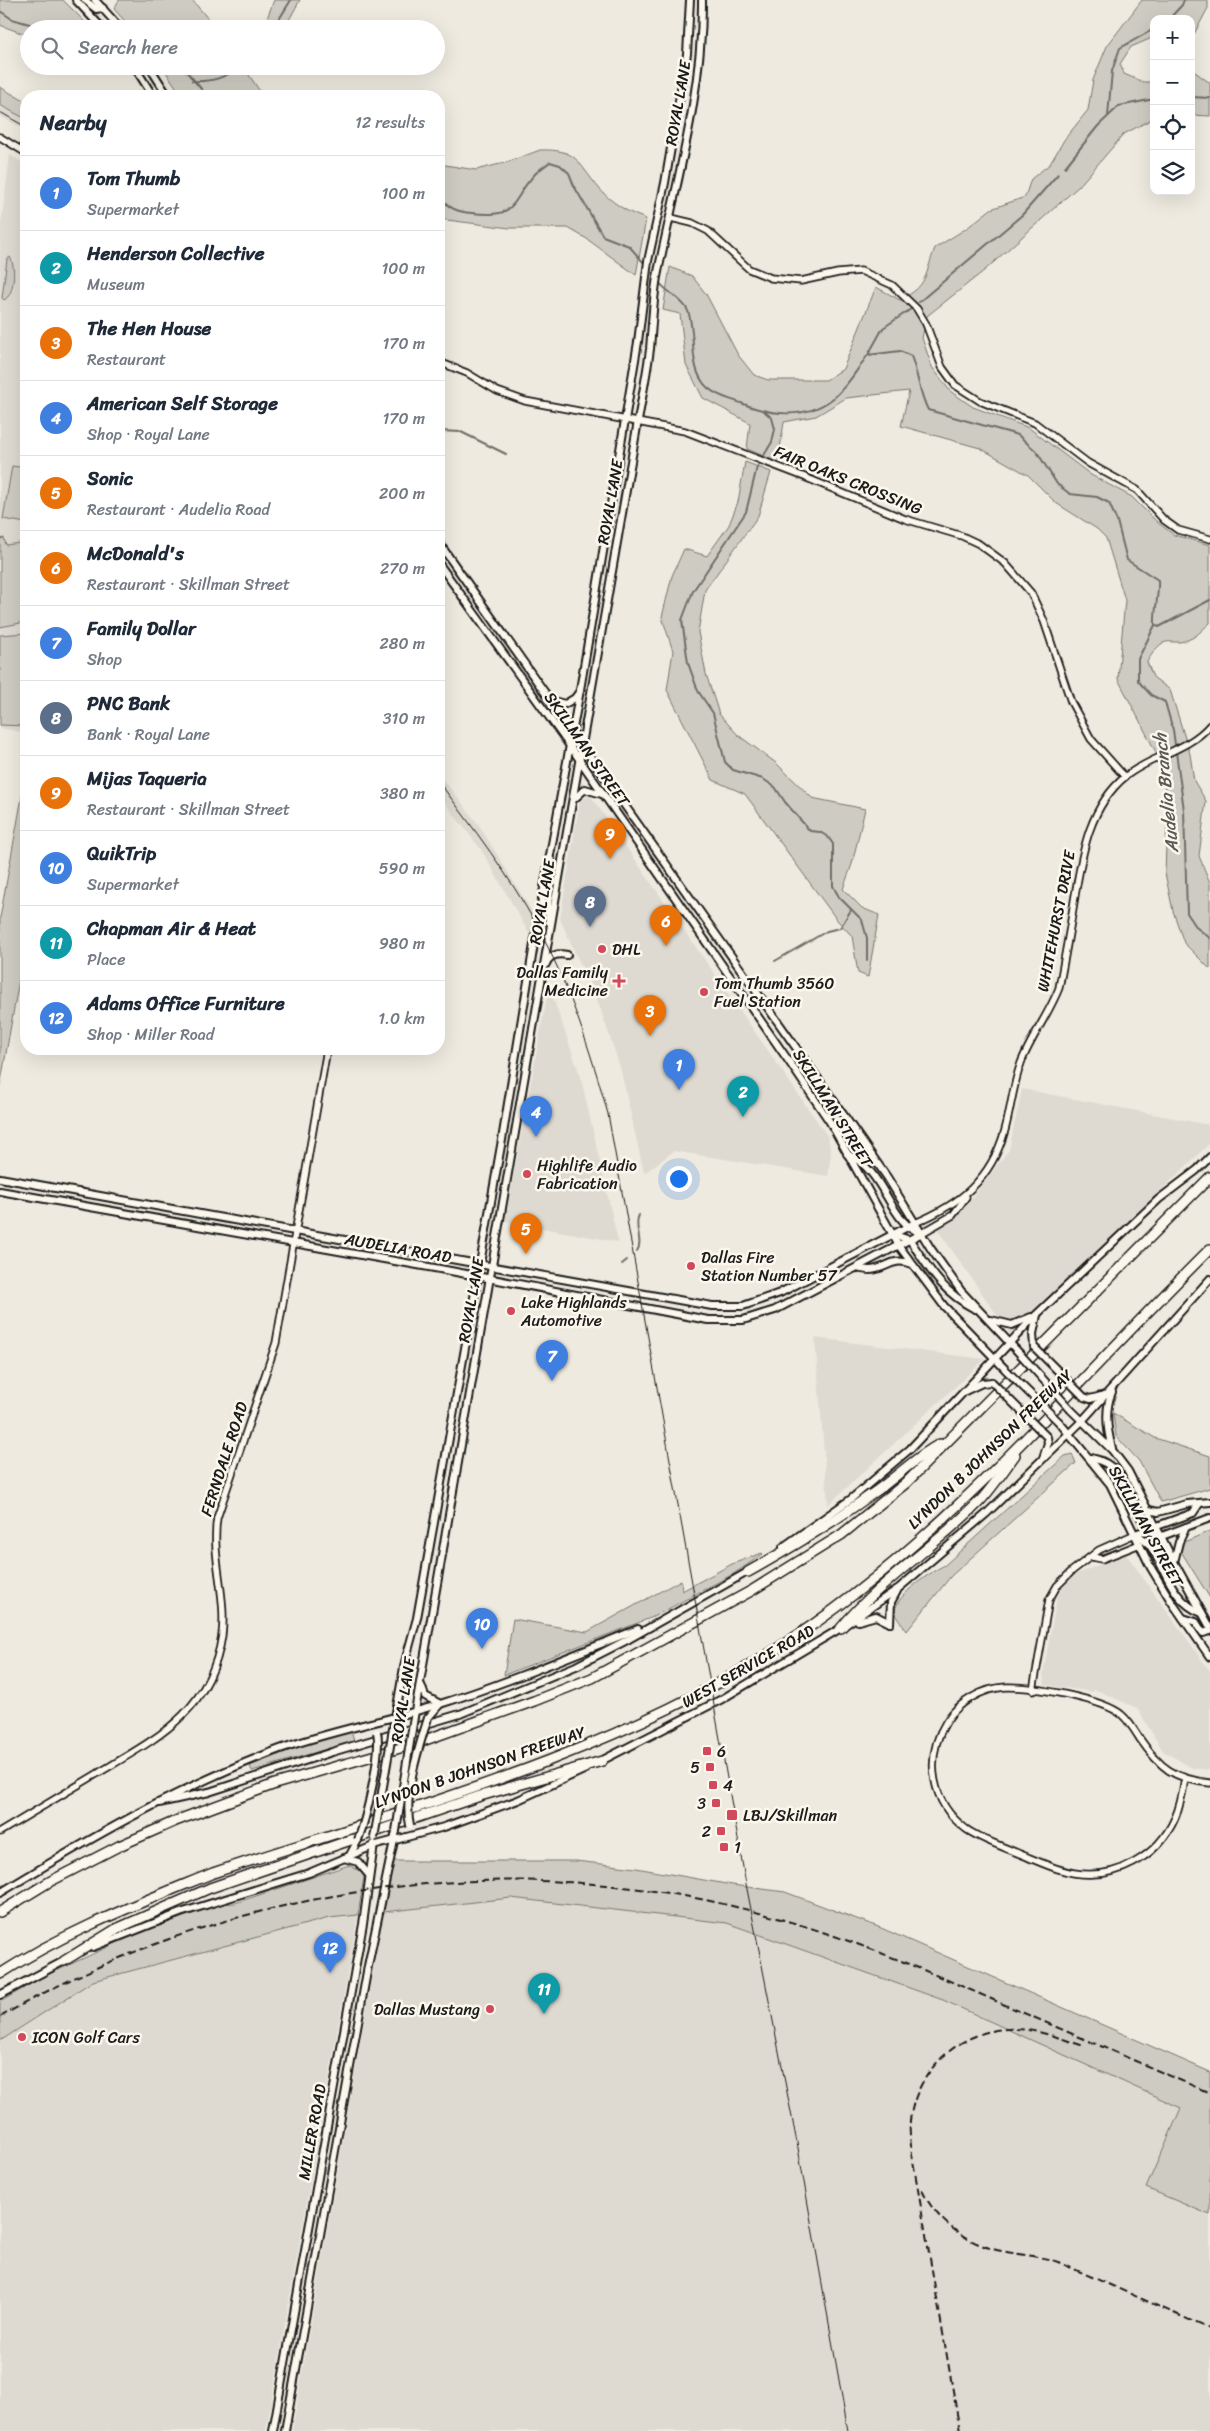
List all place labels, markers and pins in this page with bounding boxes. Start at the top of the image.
pin: 9 [594,818,626,859]
pin: 8 [574,886,606,927]
pin: 6 [650,905,682,946]
place label: DHL [612,935,641,964]
marker: DHL [596,943,608,955]
place label: Dallas Family Medicine [516,958,609,1005]
place label: Tom Thumb 3560 Fuel Station [714,969,834,1016]
marker: Dallas Family Medicine [612,974,626,988]
marker: Tom Thumb 3560 Fuel Station [698,986,710,998]
pin: 3 [634,995,666,1036]
pin: 1 [663,1049,695,1090]
pin: 2 [727,1076,759,1117]
pin: 4 [520,1096,552,1137]
place label: Highlife Audio Fabrication [537,1151,637,1198]
marker: Highlife Audio Fabrication [521,1168,533,1180]
pin: 5 [510,1213,542,1254]
place label: Dallas Fire Station Number 57 [701,1243,837,1290]
marker: Dallas Fire Station Number 57 [685,1260,697,1272]
place label: Lake Highlands Automotive [520,1288,627,1335]
marker: Lake Highlands Automotive [505,1305,517,1317]
pin: 7 [536,1340,568,1381]
pin: 10 [466,1608,498,1649]
place label: 6 [717,1737,726,1766]
marker: 6 [701,1745,713,1757]
place label: 5 [690,1753,700,1782]
marker: 5 [704,1761,716,1773]
place label: 4 [723,1771,733,1800]
marker: 4 [707,1779,719,1791]
place label: 3 [697,1789,706,1818]
marker: 3 [710,1797,722,1809]
place label: LBJ/Skillman [743,1801,837,1830]
marker: LBJ/Skillman [725,1808,739,1822]
place label: 2 [702,1817,711,1846]
marker: 2 [715,1825,727,1837]
place label: 1 [734,1833,741,1862]
marker: 1 [718,1841,730,1853]
pin: 12 [314,1932,346,1973]
pin: 11 [528,1973,560,2014]
place label: Dallas Mustang [374,1995,480,2024]
marker: Dallas Mustang [484,2003,496,2015]
place label: ICON Golf Cars [31,2023,140,2052]
marker: ICON Golf Cars [16,2031,28,2043]

